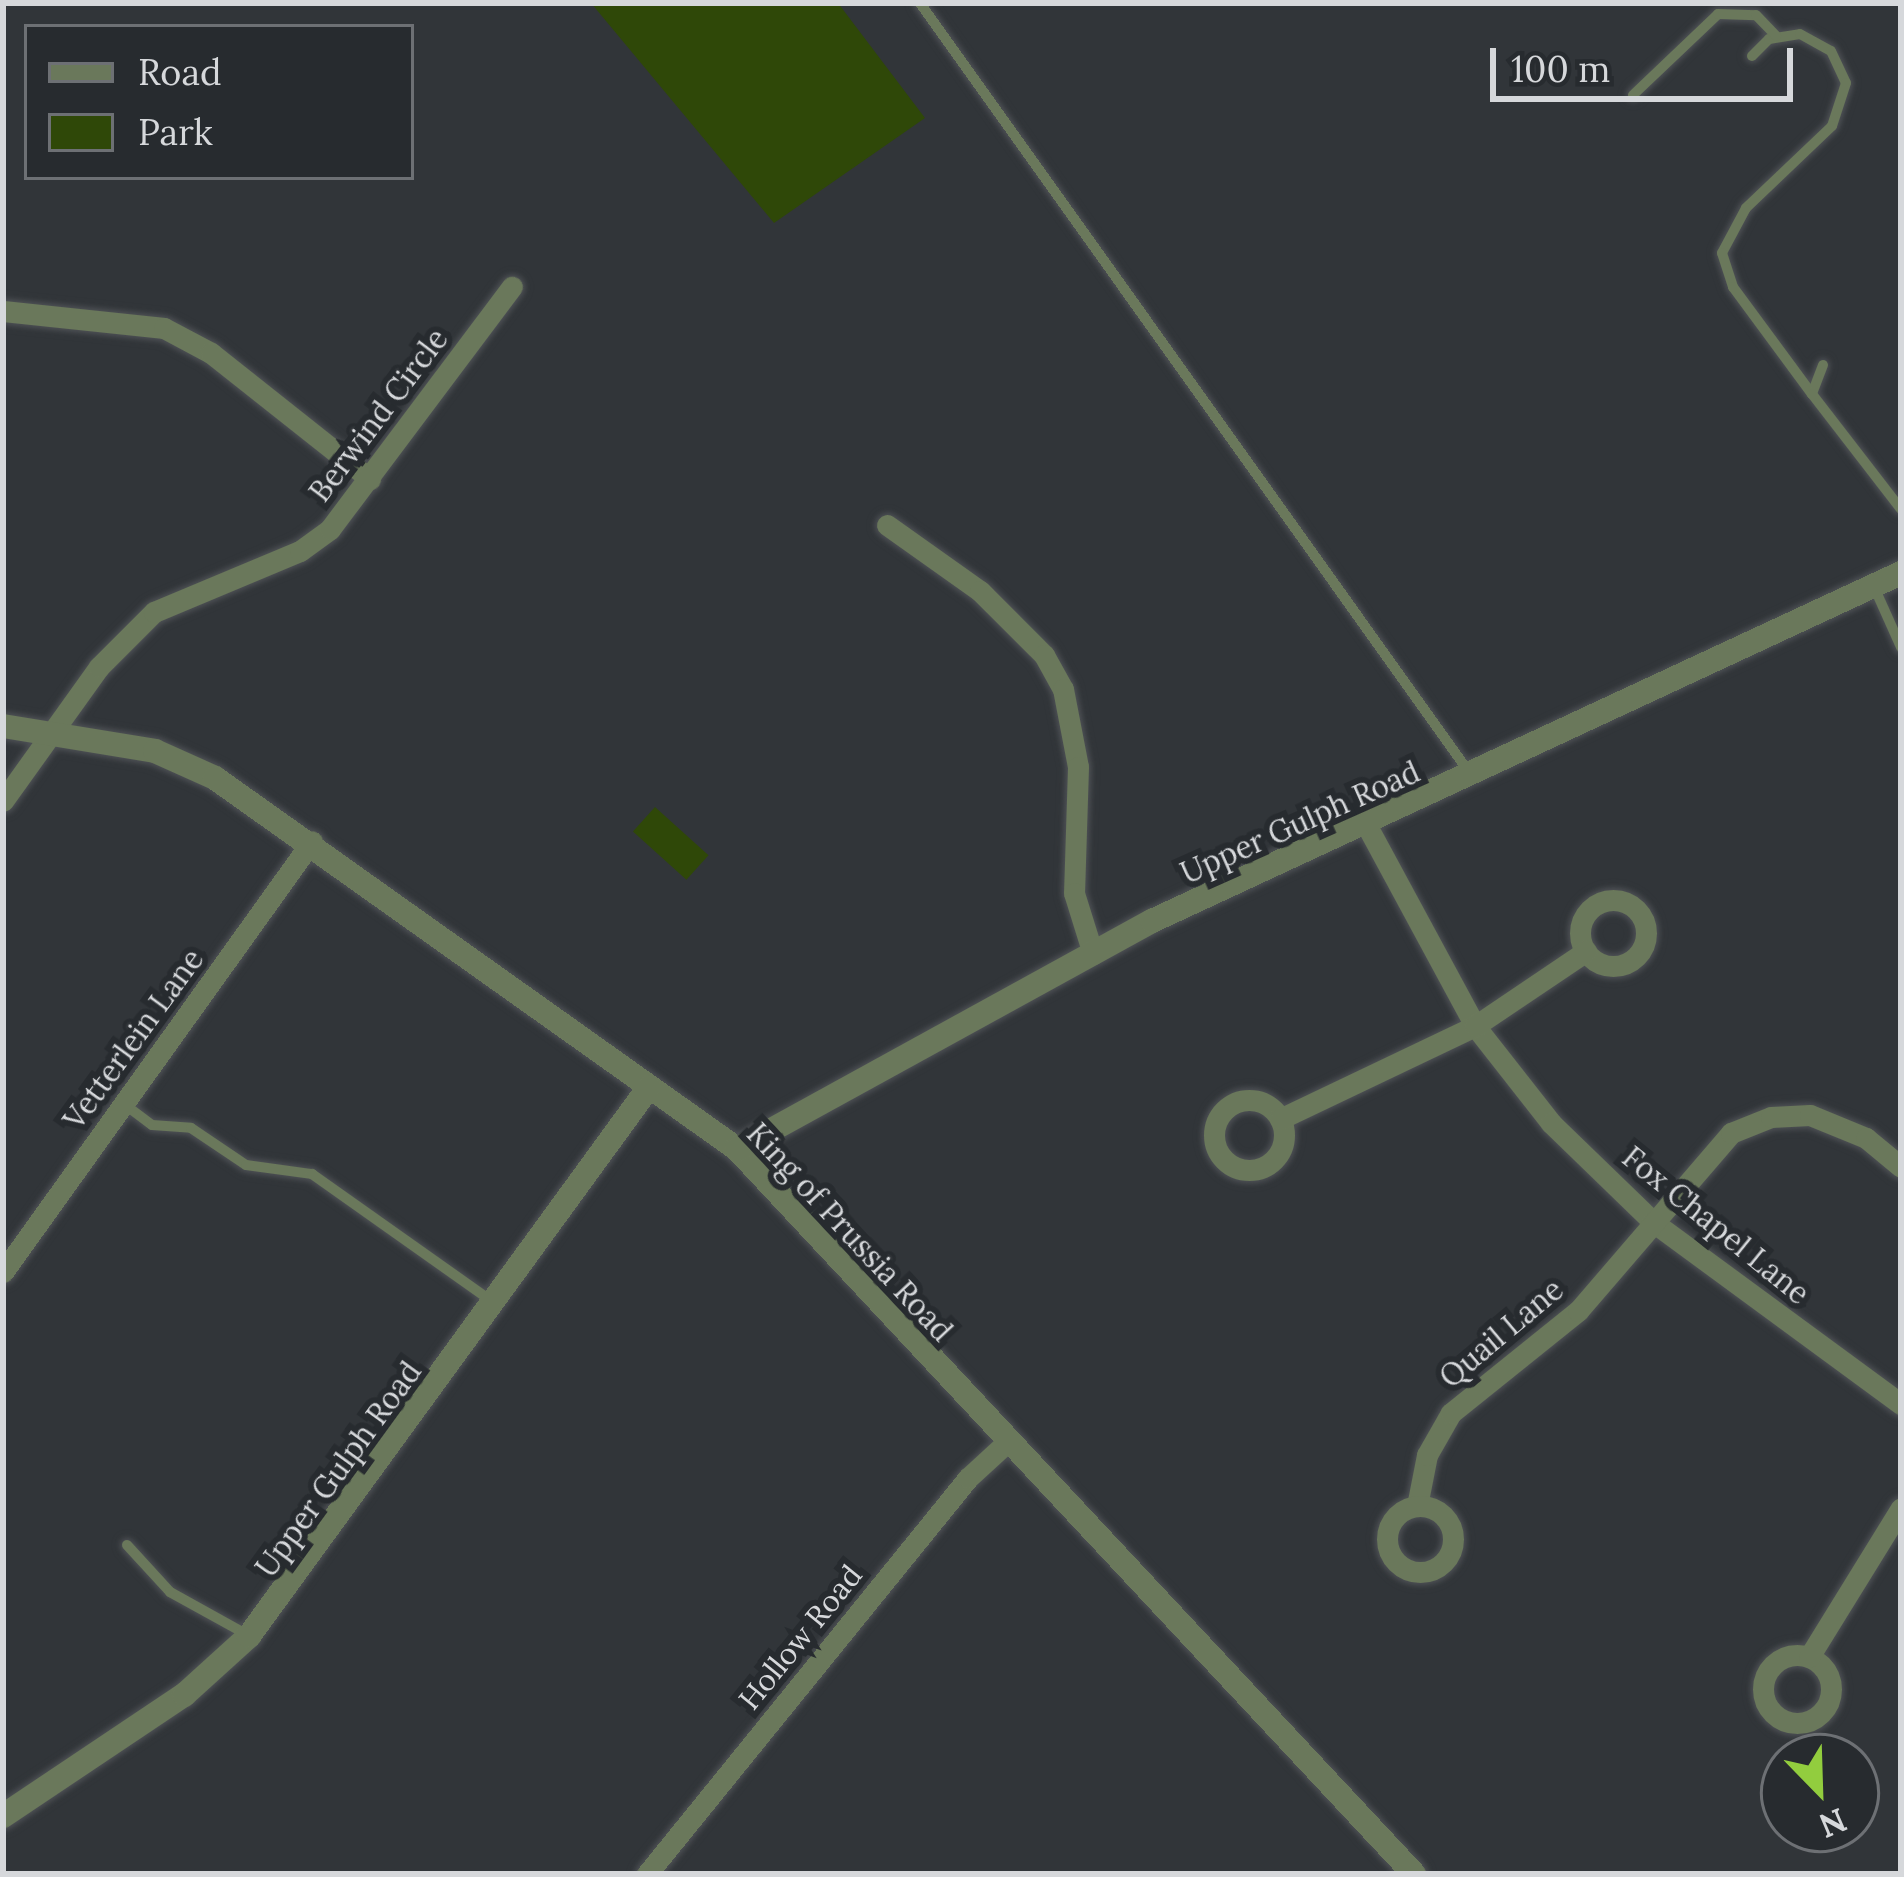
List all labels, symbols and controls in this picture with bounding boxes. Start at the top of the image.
legend [24,24,414,180]
scale bar [1496,24,1799,98]
text: 100 m [1511,46,1610,92]
text: Road [138,49,222,95]
text: Park [138,109,213,155]
street label: Berwind Circle [301,321,455,509]
street label: Upper Gulph Road [1175,753,1425,891]
street label: Vetterlein Lane [56,942,210,1136]
street label: King of Prussia Road [740,1115,960,1349]
street label: Fox Chapel Lane [1615,1139,1817,1311]
street label: Quail Lane [1432,1271,1570,1395]
street label: Upper Gulph Road [248,1354,428,1584]
street label: Hollow Road [731,1558,869,1716]
north arrow [1760,1733,1880,1853]
text: N [1813,1799,1853,1848]

